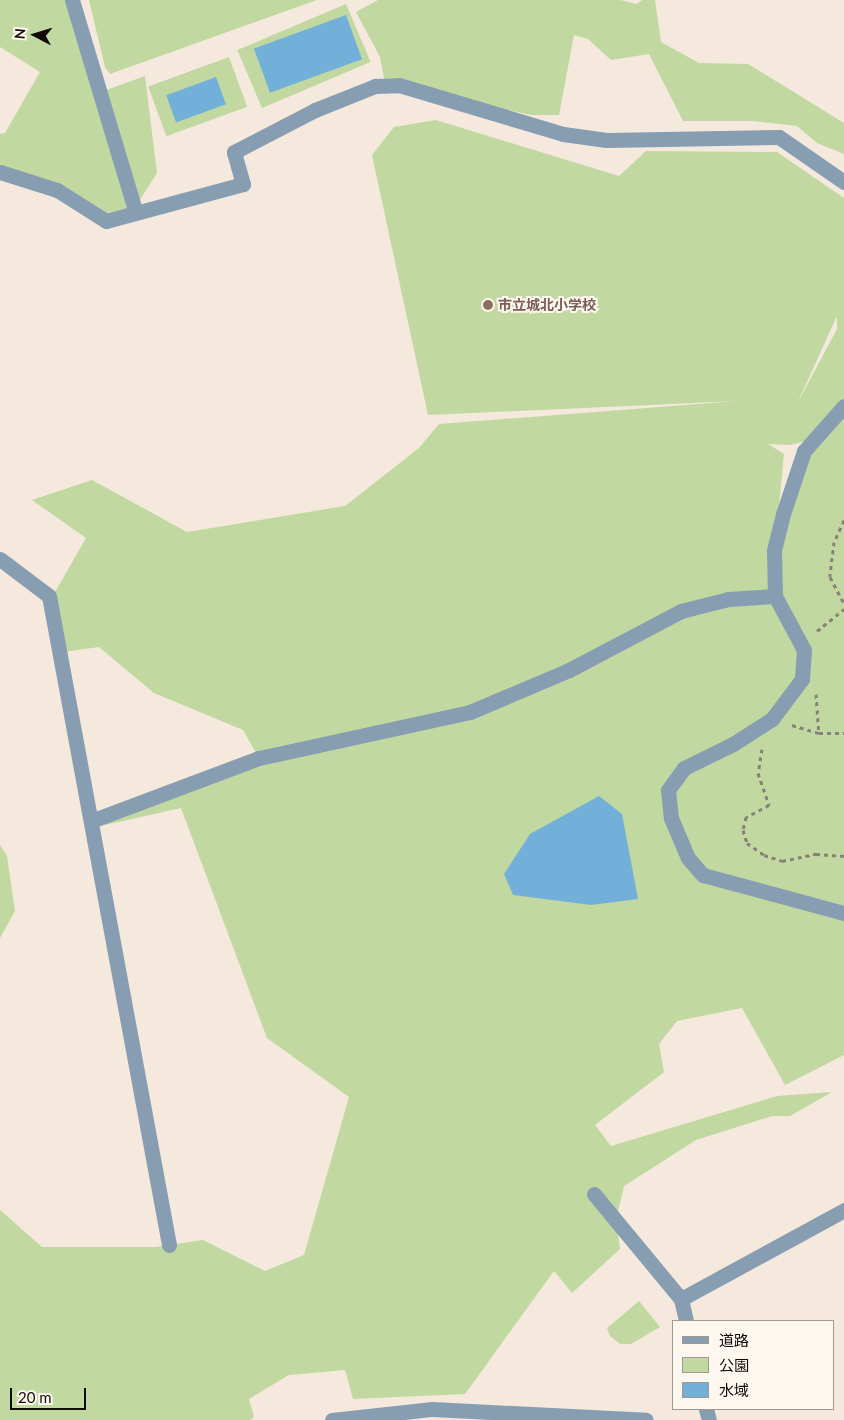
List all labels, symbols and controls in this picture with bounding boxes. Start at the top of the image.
north arrow [10,10,60,60]
text: N [11,28,28,40]
place label: 市立城北小学校 [498,297,596,313]
marker: 市立城北小学校 [482,299,494,311]
legend [672,1320,834,1410]
text: 道路 [719,1331,749,1349]
text: 公園 [719,1356,749,1374]
scale bar [12,1378,89,1410]
text: 水域 [719,1381,749,1399]
text: 20 m [18,1388,52,1406]

